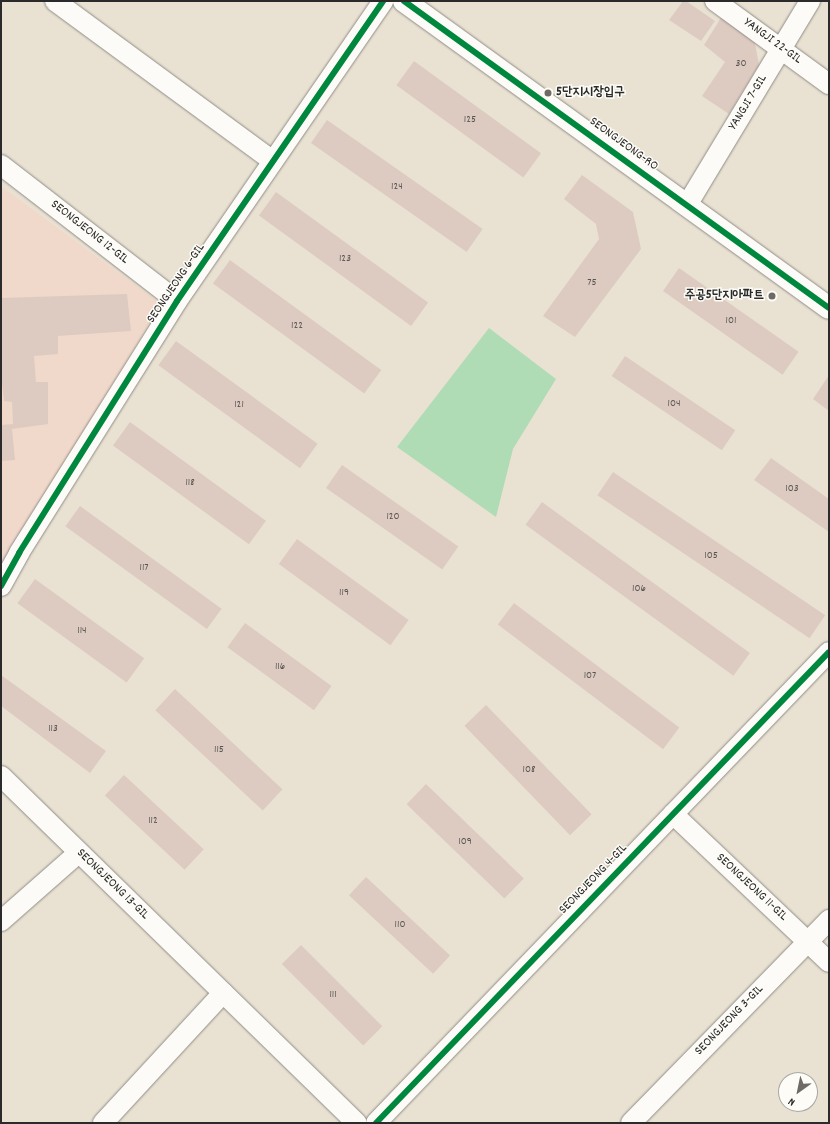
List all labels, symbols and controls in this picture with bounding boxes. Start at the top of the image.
street label: YANGJI 22-GIL [740,16,804,68]
house number: 30 [736,57,746,71]
street label: YANGJI 7-GIL [726,72,772,134]
place label: 5단지시장입구 [556,85,625,101]
marker: 5단지시장입구 [543,88,553,98]
house number: 125 [464,113,476,127]
street label: SEONGJEONG-RO [585,115,661,175]
house number: 124 [391,180,403,194]
street label: SEONGJEONG 12-GIL [47,198,131,268]
street label: SEONGJEONG 6-GIL [145,241,209,327]
house number: 123 [339,252,351,266]
house number: 75 [587,276,597,290]
place label: 주공5단지아파트 [685,288,764,304]
marker: 주공5단지아파트 [767,291,777,301]
house number: 101 [726,314,736,328]
house number: 122 [291,319,303,333]
house number: 104 [668,397,680,411]
house number: 121 [234,398,244,412]
house number: 118 [185,476,195,490]
house number: 103 [785,482,799,496]
house number: 120 [386,510,400,524]
house number: 105 [704,549,718,563]
house number: 117 [139,561,149,575]
house number: 106 [632,582,646,596]
house number: 119 [339,586,349,600]
house number: 114 [77,624,87,638]
house number: 116 [275,660,285,674]
house number: 107 [584,669,596,683]
house number: 113 [48,722,58,736]
house number: 115 [214,743,224,757]
house number: 108 [523,763,535,777]
house number: 112 [148,814,158,828]
house number: 109 [458,835,472,849]
street label: SEONGJEONG 4-GIL [556,842,632,918]
street label: SEONGJEONG 13-GIL [72,846,152,924]
street label: SEONGJEONG 11-GIL [712,851,790,925]
house number: 110 [395,918,405,932]
street label: SEONGJEONG 3-GIL [692,982,768,1060]
house number: 111 [329,988,337,1002]
north arrow [778,1072,818,1112]
text: N [785,1093,799,1109]

